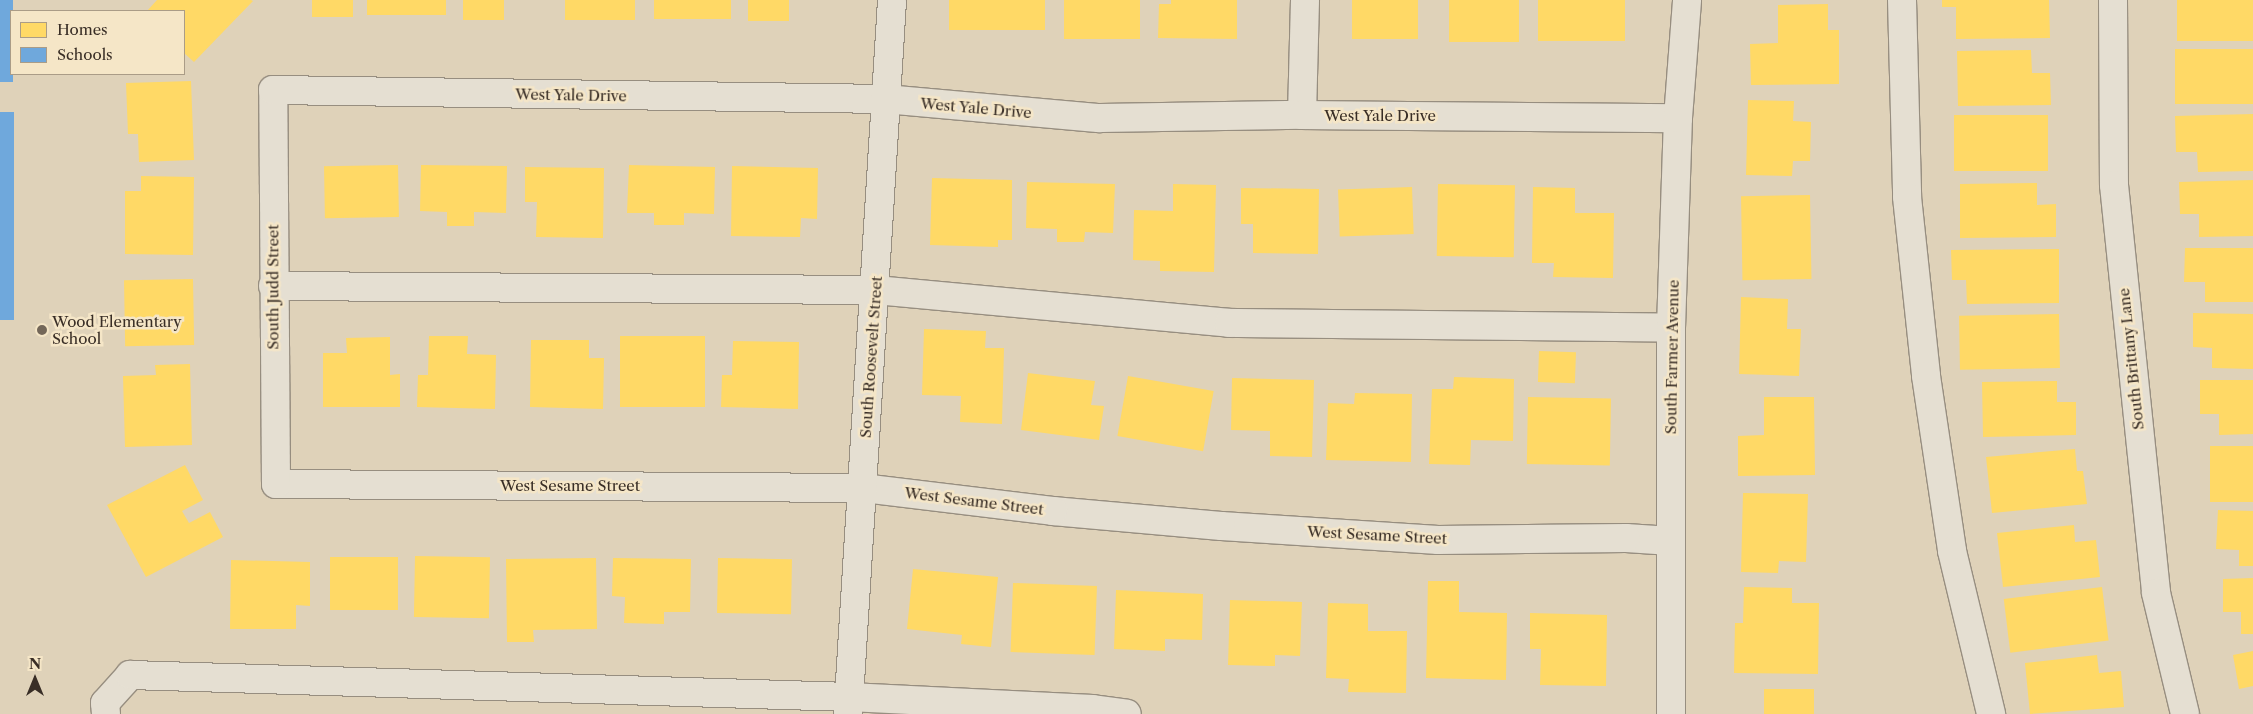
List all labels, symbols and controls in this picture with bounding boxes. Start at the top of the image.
legend [10,10,185,75]
text: Homes [57,20,108,39]
text: Schools [57,45,113,64]
street label: West Yale Drive [515,85,627,105]
street label: West Yale Drive [919,94,1033,122]
street label: West Yale Drive [1324,107,1436,125]
street label: South Judd Street [264,224,282,350]
street label: South Roosevelt Street [856,275,886,439]
street label: South Farmer Avenue [1662,279,1682,435]
street label: South Brittany Lane [2115,287,2147,431]
place label: Wood Elementary School [52,312,182,347]
marker: Wood Elementary School [36,324,48,336]
street label: West Sesame Street [500,477,640,495]
street label: West Sesame Street [903,484,1045,518]
street label: West Sesame Street [1307,522,1447,548]
north arrow [10,654,60,704]
text: N [29,655,41,673]

